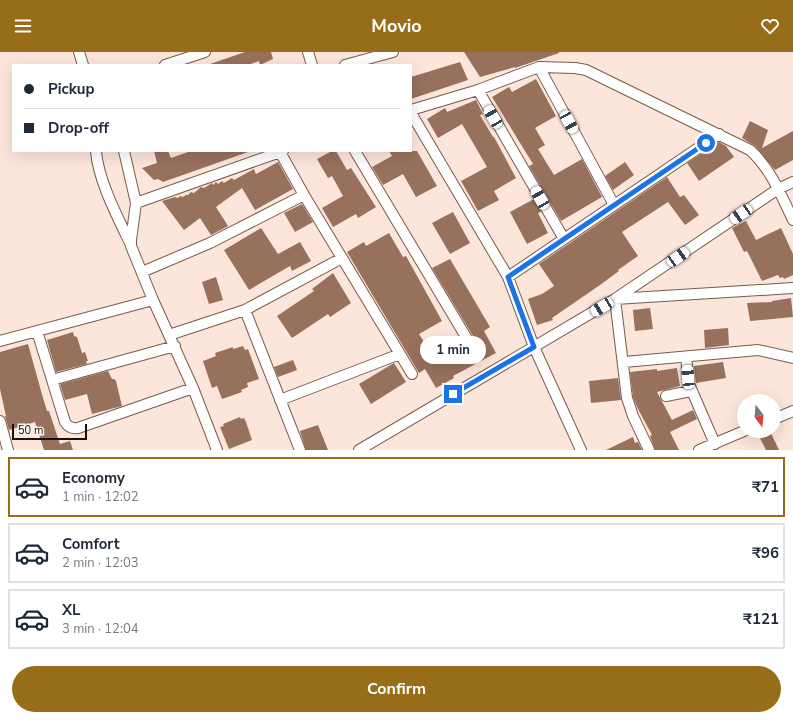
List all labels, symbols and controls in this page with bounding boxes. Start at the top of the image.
text: Movio [371,14,422,38]
icon: menu [12,15,34,37]
icon: heart [759,15,781,37]
text: Pickup [48,79,94,99]
car [482,104,504,130]
car [558,109,580,135]
text: Drop-off [48,118,109,138]
route start [697,134,715,152]
car [529,185,551,211]
car [728,202,754,226]
car [665,245,691,269]
car [589,296,615,318]
callout: 1 min [420,336,486,364]
text: 1 min [436,341,470,359]
car [681,365,695,389]
route end [444,385,462,403]
north arrow [737,394,781,438]
map controls [737,394,781,438]
scale bar [12,422,87,441]
text: 50 m [18,423,43,438]
text: Economy [62,468,125,488]
icon: car [14,469,50,505]
text: ₹71 [752,477,779,497]
text: 1 min · 12:02 [62,488,138,506]
text: Comfort [62,534,119,554]
icon: car [14,535,50,571]
text: ₹96 [752,543,779,563]
text: 2 min · 12:03 [62,554,138,572]
text: XL [62,600,81,620]
icon: car [14,601,50,637]
text: ₹121 [743,609,779,629]
text: 3 min · 12:04 [62,620,138,638]
button: Confirm [12,666,781,712]

